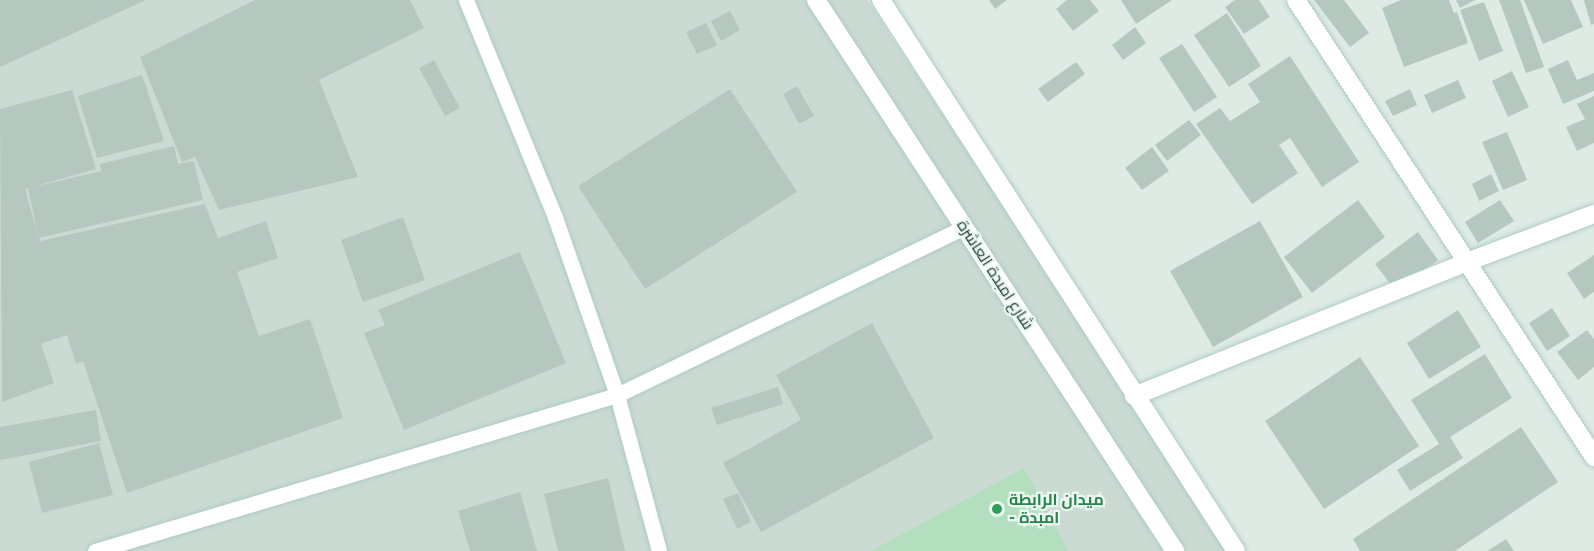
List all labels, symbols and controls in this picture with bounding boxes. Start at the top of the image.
street label: شارع امبدة العاشرة [952,217,1038,333]
place label: ميدان الرابطة - امبدة [1009,490,1104,528]
marker: ميدان الرابطة - امبدة [990,502,1004,516]

